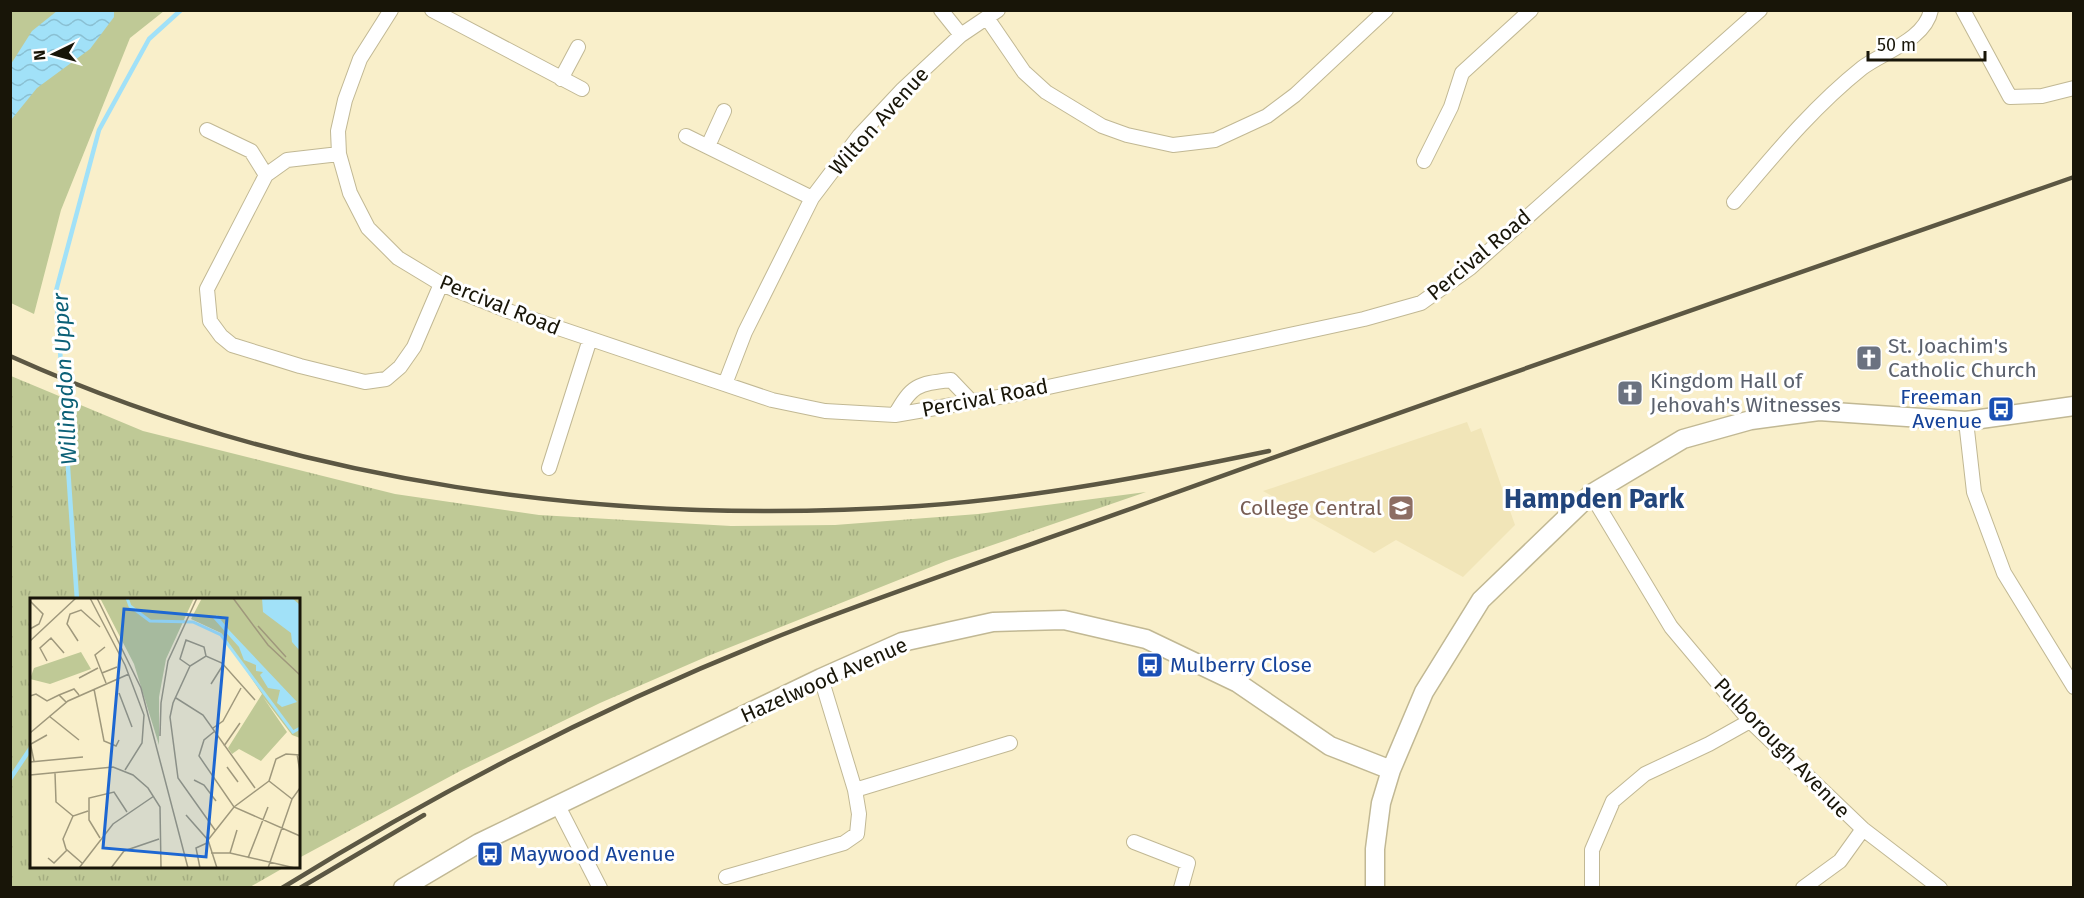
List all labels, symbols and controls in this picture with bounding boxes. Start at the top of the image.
north arrow [24,24,84,84]
scale bar [1868,24,1985,62]
text: 50 m [1877,34,1916,56]
text: N [30,49,49,61]
street label: Wilton Avenue [824,62,934,180]
street label: Percival Road [1422,204,1536,306]
street label: Percival Road [436,269,564,341]
water label: Willingdon Upper [46,292,82,466]
place label: St. Joachim's Catholic Church [1888,333,2037,383]
church icon: St. Joachim's Catholic Church [1854,343,1884,373]
place label: Kingdom Hall of Jehovah's Witnesses [1650,368,1841,418]
street label: Percival Road [920,373,1050,423]
church icon: Kingdom Hall of Jehovah's Witnesses [1615,378,1645,408]
place label: Freeman Avenue [1900,384,1982,434]
bus stop icon: Freeman Avenue [1986,394,2016,424]
district label: Hampden Park [1504,483,1685,515]
school or university icon: College Central [1386,493,1416,523]
place label: College Central [1240,495,1382,521]
inset map [30,598,300,868]
street label: Hazelwood Avenue [737,632,911,728]
bus stop icon: Mulberry Close [1135,650,1165,680]
place label: Mulberry Close [1170,652,1312,678]
street label: Pulborough Avenue [1708,672,1856,824]
bus stop icon: Maywood Avenue [475,839,505,869]
place label: Maywood Avenue [510,841,675,867]

